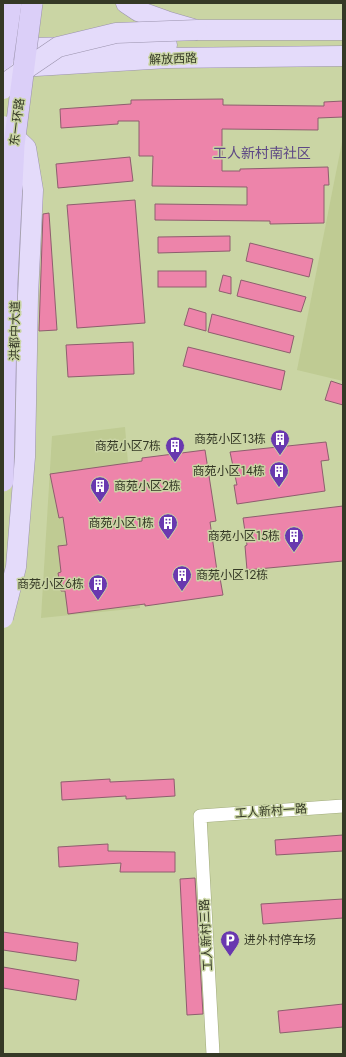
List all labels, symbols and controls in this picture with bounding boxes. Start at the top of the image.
street label: 解放西路 [149,49,197,69]
street label: 东一环路 [5,97,29,147]
district label: 工人新村南社区 [213,143,311,163]
street label: 洪都中大道 [5,301,25,361]
building icon: 商苑小区13栋 [269,428,291,456]
place label: 商苑小区13栋 [194,430,266,448]
building icon: 商苑小区7栋 [164,435,186,463]
place label: 商苑小区7栋 [95,437,161,455]
building icon: 商苑小区14栋 [268,460,290,488]
place label: 商苑小区14栋 [193,462,265,480]
building icon: 商苑小区2栋 [89,475,111,503]
place label: 商苑小区2栋 [114,477,181,495]
building icon: 商苑小区1栋 [157,512,179,540]
place label: 商苑小区1栋 [89,514,154,532]
building icon: 商苑小区15栋 [283,525,305,553]
place label: 商苑小区15栋 [208,527,280,545]
building icon: 商苑小区12栋 [171,564,193,592]
place label: 商苑小区12栋 [196,566,268,584]
building icon: 商苑小区6栋 [87,573,109,601]
place label: 商苑小区6栋 [17,575,84,593]
street label: 工人新村一路 [234,800,308,822]
street label: 工人新村三路 [195,899,217,971]
parking icon: 进外村停车场 [219,929,241,957]
place label: 进外村停车场 [244,931,316,949]

